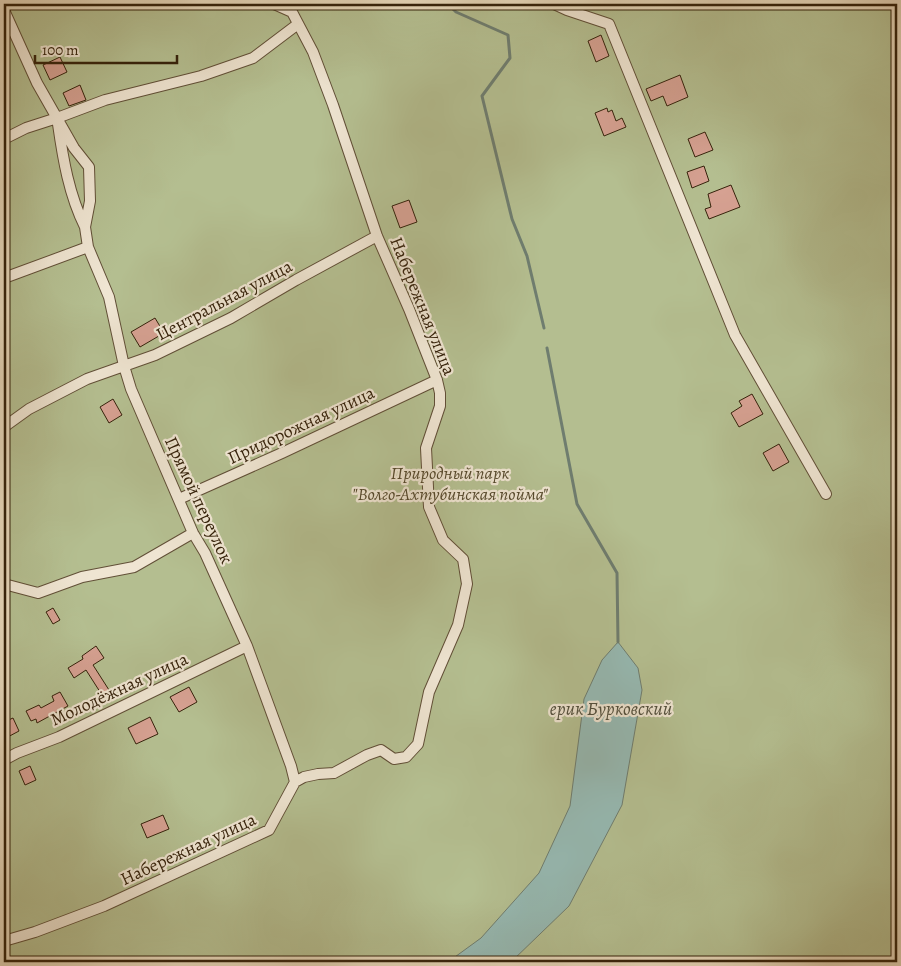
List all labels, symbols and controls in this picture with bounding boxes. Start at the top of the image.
scale bar [35,32,178,64]
text: 100 m [42,40,79,60]
street label: Набережная улица [384,233,462,379]
street label: Центральная улица [152,254,297,346]
street label: Придорожная улица [224,380,379,470]
street label: Прямой переулок [159,433,239,567]
park label: Природный парк "Волго-Ахтубинская пойма" [352,461,549,506]
street label: Молодёжная улица [46,646,192,731]
water label: ерик Бурковский [550,696,672,722]
street label: Набережная улица [116,807,260,891]

